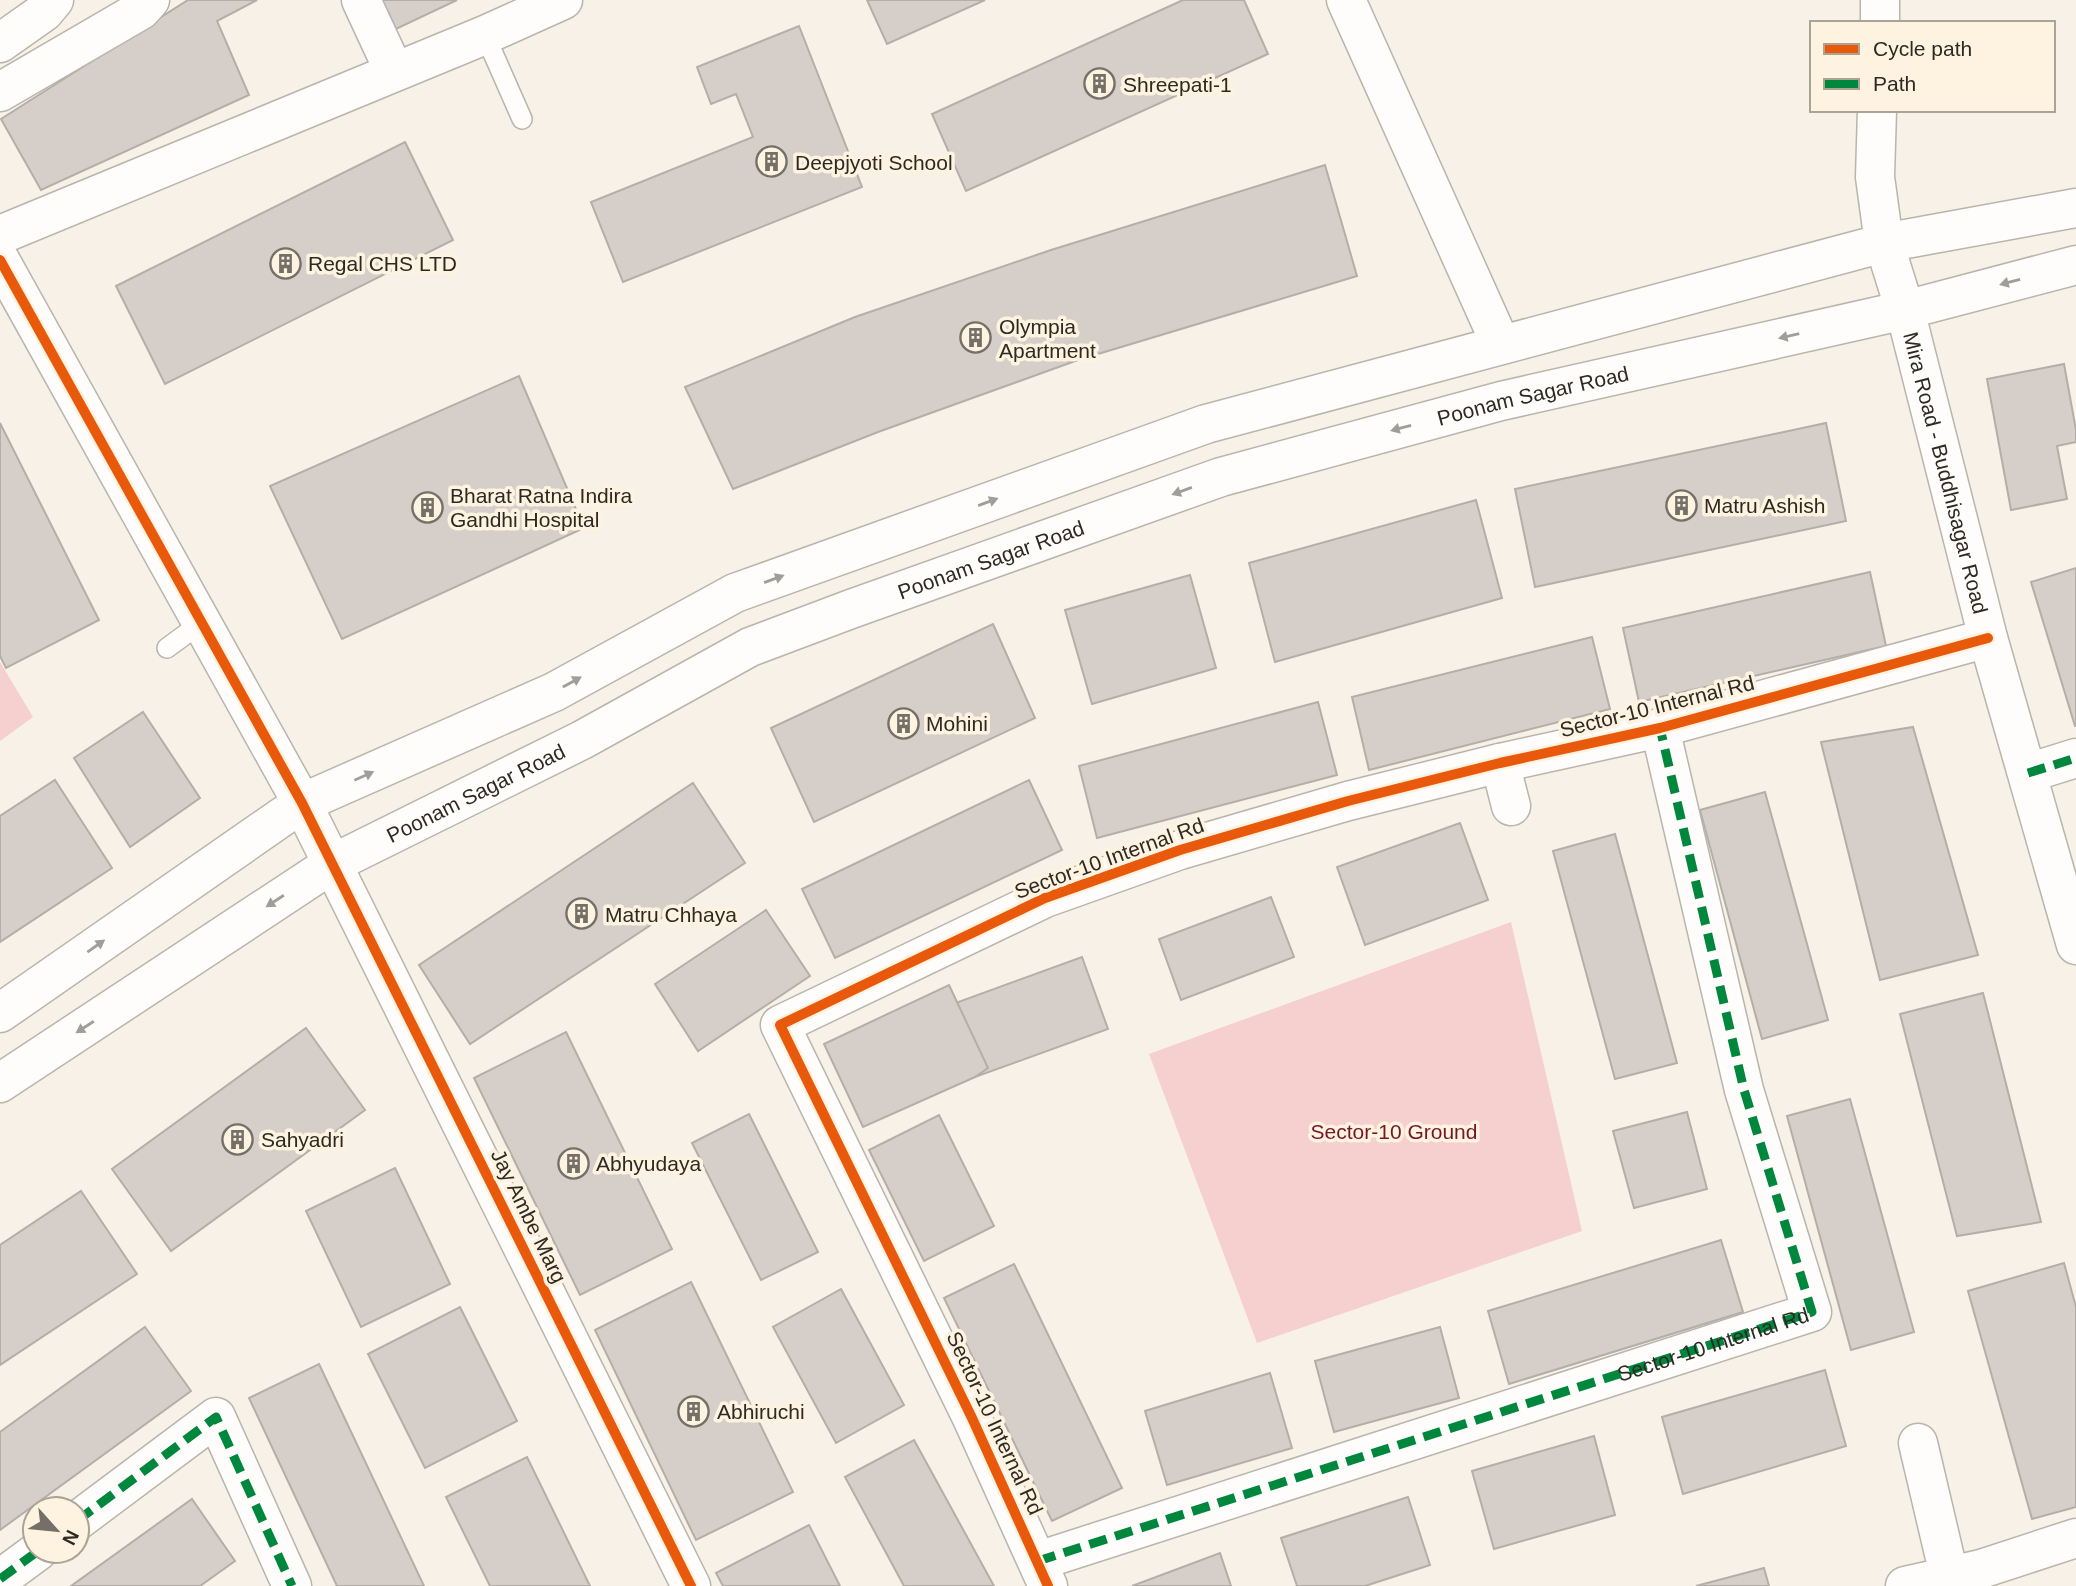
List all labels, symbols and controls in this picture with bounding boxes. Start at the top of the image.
legend [1810,21,2055,112]
text: Cycle path [1873,37,1972,60]
building icon: Shreepati-1 [1083,67,1117,101]
text: Path [1873,72,1916,95]
place label: Shreepati-1 [1123,73,1232,96]
building icon: Deepjyoti School [755,145,789,179]
place label: Deepjyoti School [795,151,953,174]
building icon: Regal CHS LTD [268,246,302,280]
place label: Regal CHS LTD [308,252,457,275]
one-way arrow [1999,277,2021,288]
place label: Olympia Apartment [999,315,1096,362]
building icon: Olympia Apartment [959,321,993,355]
street label: Mira Road - Buddhisagar Road [1899,329,1993,616]
one-way arrow [1778,331,1800,342]
street label: Poonam Sagar Road [1434,361,1631,429]
one-way arrow [1390,423,1412,434]
place label: Bharat Ratna Indira Gandhi Hospital [450,484,632,531]
one-way arrow [1172,485,1193,496]
building icon: Matru Ashish [1664,488,1698,522]
building icon: Bharat Ratna Indira Gandhi Hospital [410,490,444,524]
place label: Matru Ashish [1704,494,1825,517]
one-way arrow [977,496,998,507]
street label: Poonam Sagar Road [894,515,1087,603]
one-way arrow [763,573,784,584]
street label: Sector-10 Internal Rd [1557,671,1757,741]
one-way arrow [562,677,582,688]
building icon: Mohini [886,706,920,740]
place label: Mohini [926,712,988,735]
street label: Poonam Sagar Road [383,739,569,847]
one-way arrow [354,770,375,781]
street label: Sector-10 Internal Rd [1011,813,1207,903]
one-way arrow [265,895,285,908]
building icon: Matru Chhaya [565,897,599,931]
place label: Matru Chhaya [605,903,737,926]
one-way arrow [87,939,105,953]
one-way arrow [75,1020,95,1033]
park label: Sector-10 Ground [1311,1120,1477,1143]
building icon: Sahyadri [221,1122,255,1156]
place label: Sahyadri [261,1128,344,1151]
street label: Jay Ambe Marg [487,1145,571,1287]
building icon: Abhyudaya [556,1146,590,1180]
place label: Abhyudaya [596,1152,701,1175]
street label: Sector-10 Internal Rd [1614,1302,1812,1385]
street label: Sector-10 Internal Rd [942,1328,1048,1518]
building icon: Abhiruchi [677,1394,711,1428]
place label: Abhiruchi [717,1400,805,1423]
north arrow [21,1495,91,1565]
text: N [58,1527,83,1548]

